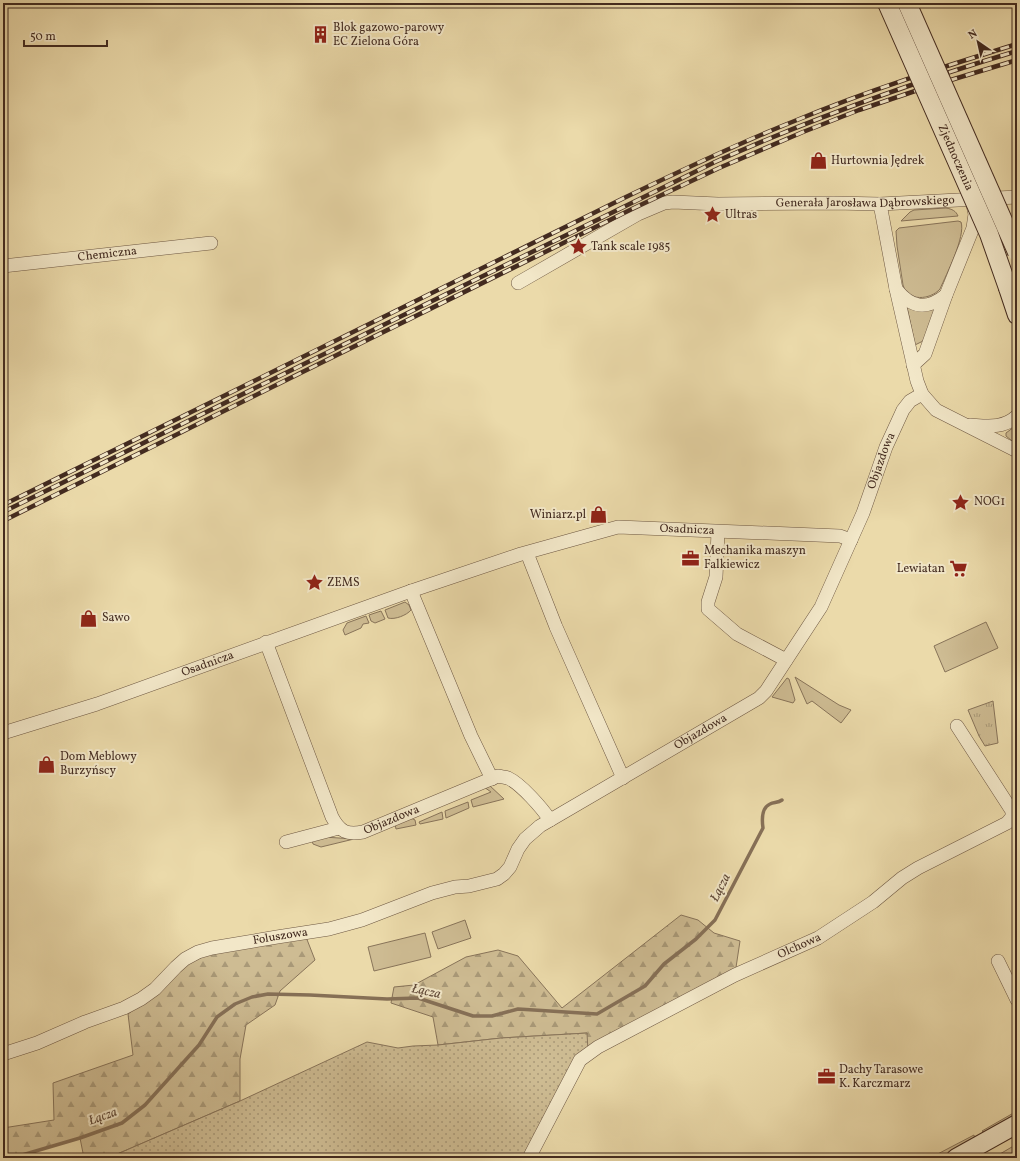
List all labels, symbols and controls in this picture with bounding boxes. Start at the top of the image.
place label: Blok gazowo-parowy EC Zielona Góra [333,20,445,50]
scale bar [24,22,107,48]
north arrow [958,22,998,62]
building icon: Blok gazowo-parowy EC Zielona Góra [310,25,330,45]
text: N [966,26,981,43]
text: 50 m [30,29,56,45]
street label: Zjednoczenia [934,122,977,193]
shop icon: Hurtownia Jędrek [808,151,828,171]
place label: Hurtownia Jędrek [831,153,925,169]
street label: Generała Jarosława Dąbrowskiego [776,192,955,212]
place icon: Ultras [702,205,722,225]
place label: Ultras [725,207,757,223]
place icon: Tank scale 1985 [568,237,588,257]
place label: Tank scale 1985 [591,239,670,255]
street label: Chemiczna [77,243,138,266]
street label: Objazdowa [864,430,900,491]
place icon: NOG1 [951,492,971,512]
place label: NOG1 [974,494,1005,510]
shop icon: Winiarz.pl [589,505,609,525]
place label: Winiarz.pl [530,507,586,523]
street label: Osadnicza [659,521,715,539]
place label: Mechanika maszyn Falkiewicz [704,543,806,573]
office icon: Mechanika maszyn Falkiewicz [681,548,701,568]
supermarket icon: Lewiatan [948,559,968,579]
place label: Lewiatan [897,561,945,577]
place icon: ZEMS [304,573,324,593]
place label: ZEMS [327,575,360,591]
shop icon: Sawo [79,608,99,628]
place label: Sawo [102,610,130,626]
street label: Osadnicza [179,647,236,681]
street label: Objazdowa [671,710,730,754]
place label: Dom Meblowy Burzyńscy [60,749,137,779]
shop icon: Dom Meblowy Burzyńscy [37,754,57,774]
street label: Objazdowa [361,801,422,839]
water label: Łącza [706,871,736,905]
street label: Foluszowa [252,924,309,949]
street label: Olchowa [775,930,824,963]
water label: Łącza [410,980,442,1004]
place label: Dachy Tarasowe K. Karczmarz [839,1062,923,1092]
office icon: Dachy Tarasowe K. Karczmarz [816,1067,836,1087]
water label: Łącza [86,1104,120,1130]

